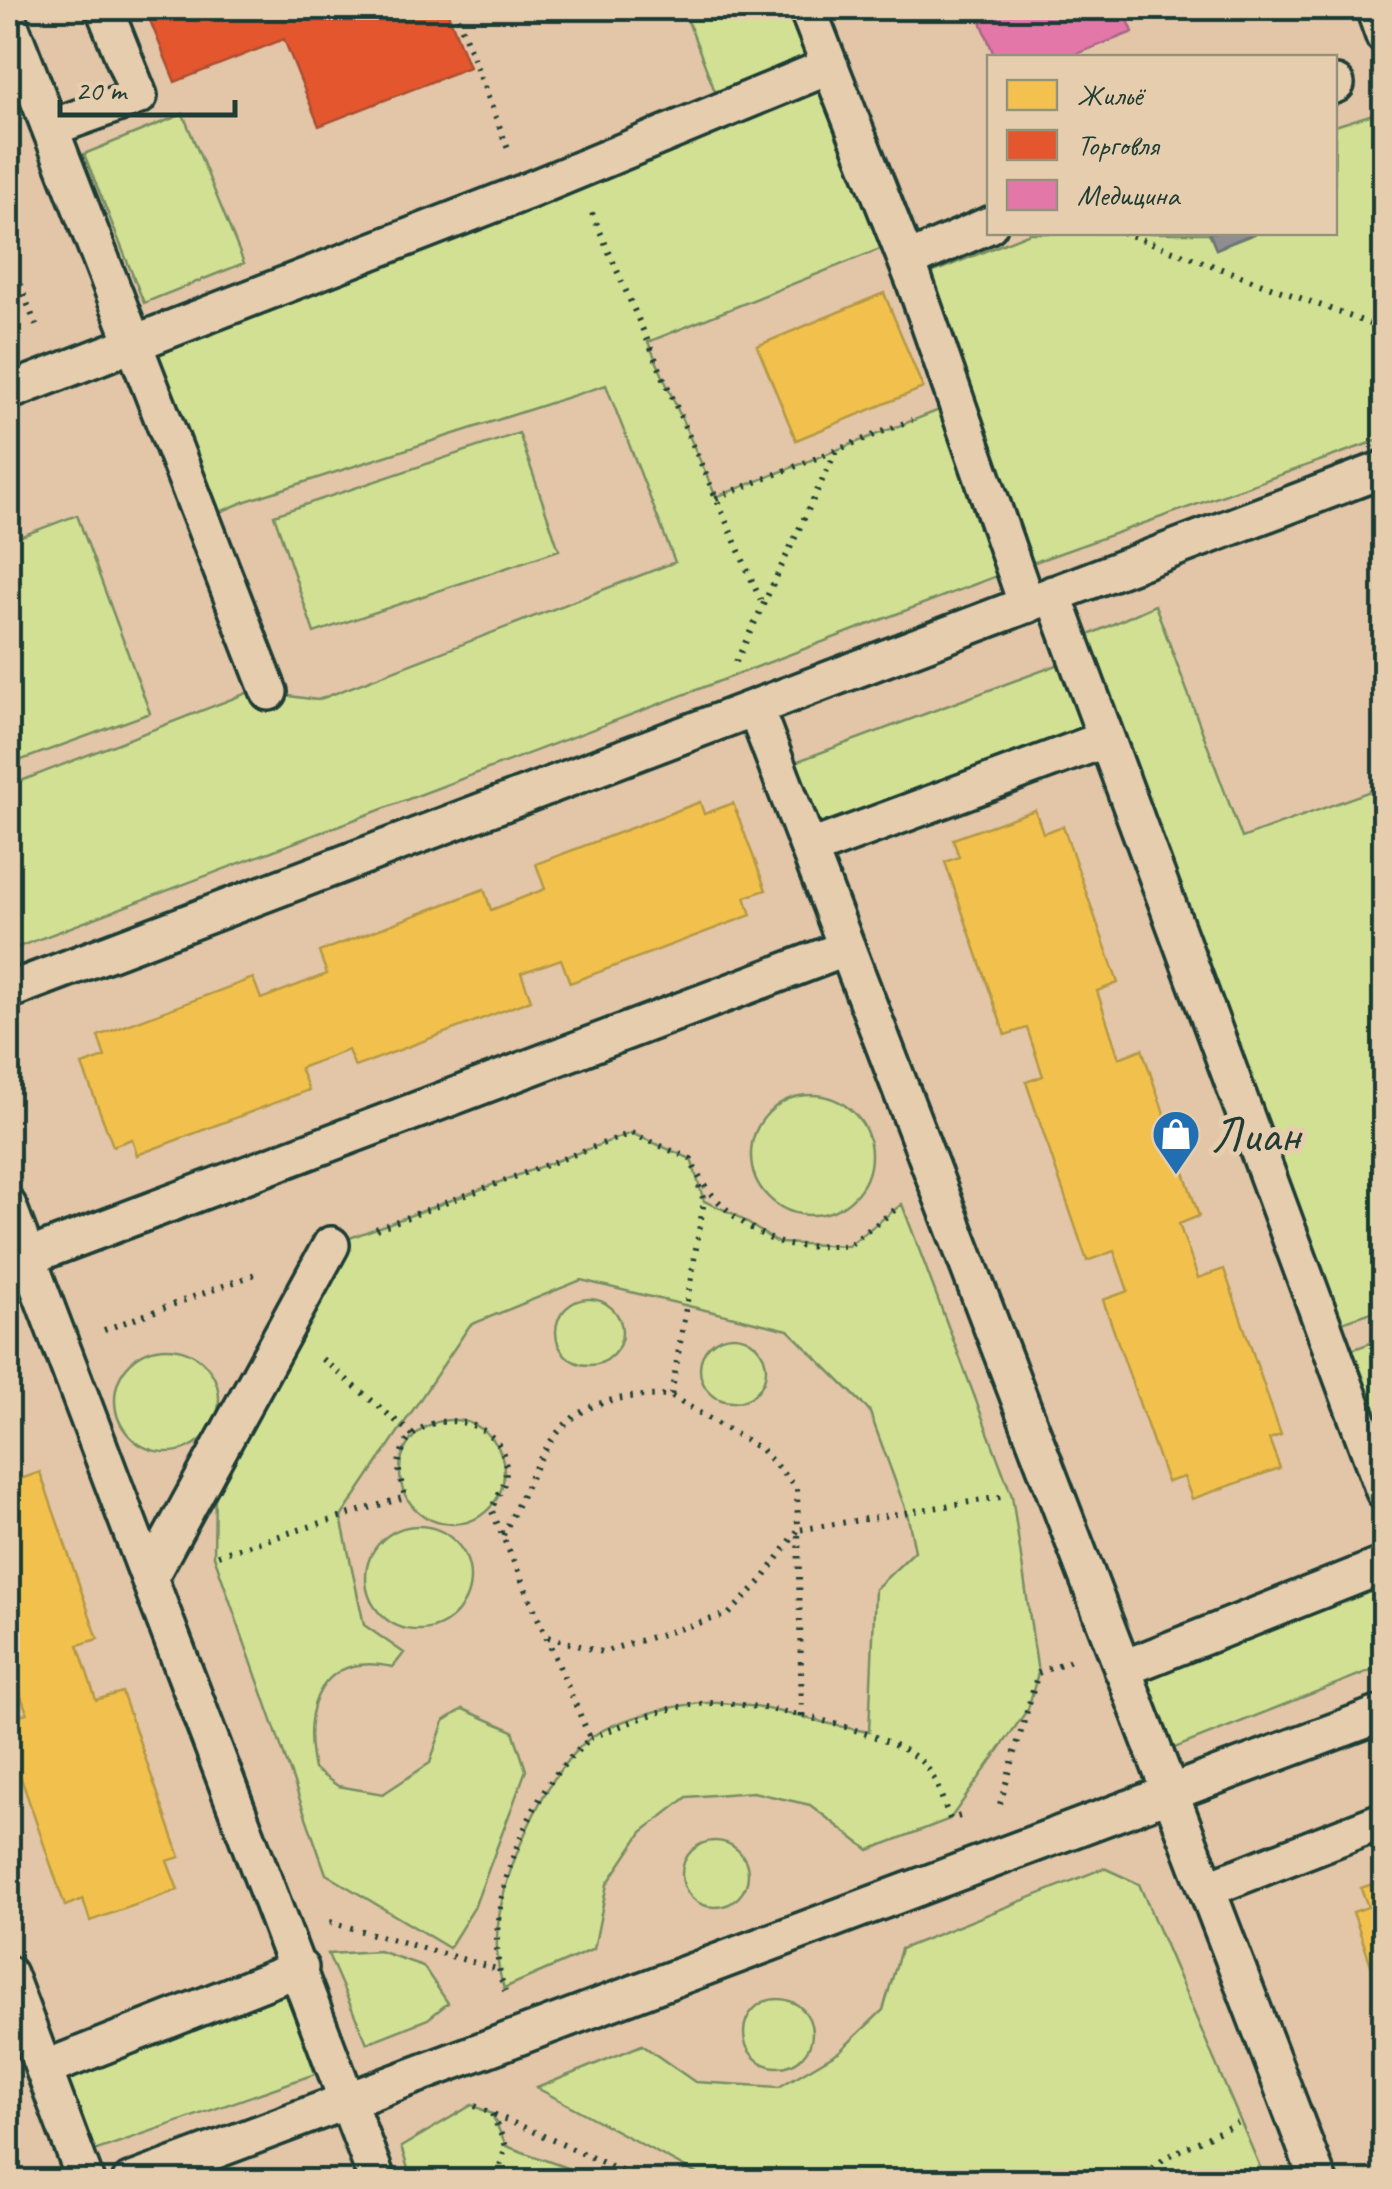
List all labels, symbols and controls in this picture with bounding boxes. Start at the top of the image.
scale bar [60,55,235,117]
legend [987,55,1337,235]
text: 20 m [75,71,128,109]
text: Жильё [1077,76,1146,114]
text: Торговля [1077,126,1161,164]
text: Медицина [1077,176,1181,214]
place label: Лиан [1211,1103,1303,1166]
shop icon: Лиан [1150,1108,1202,1176]

